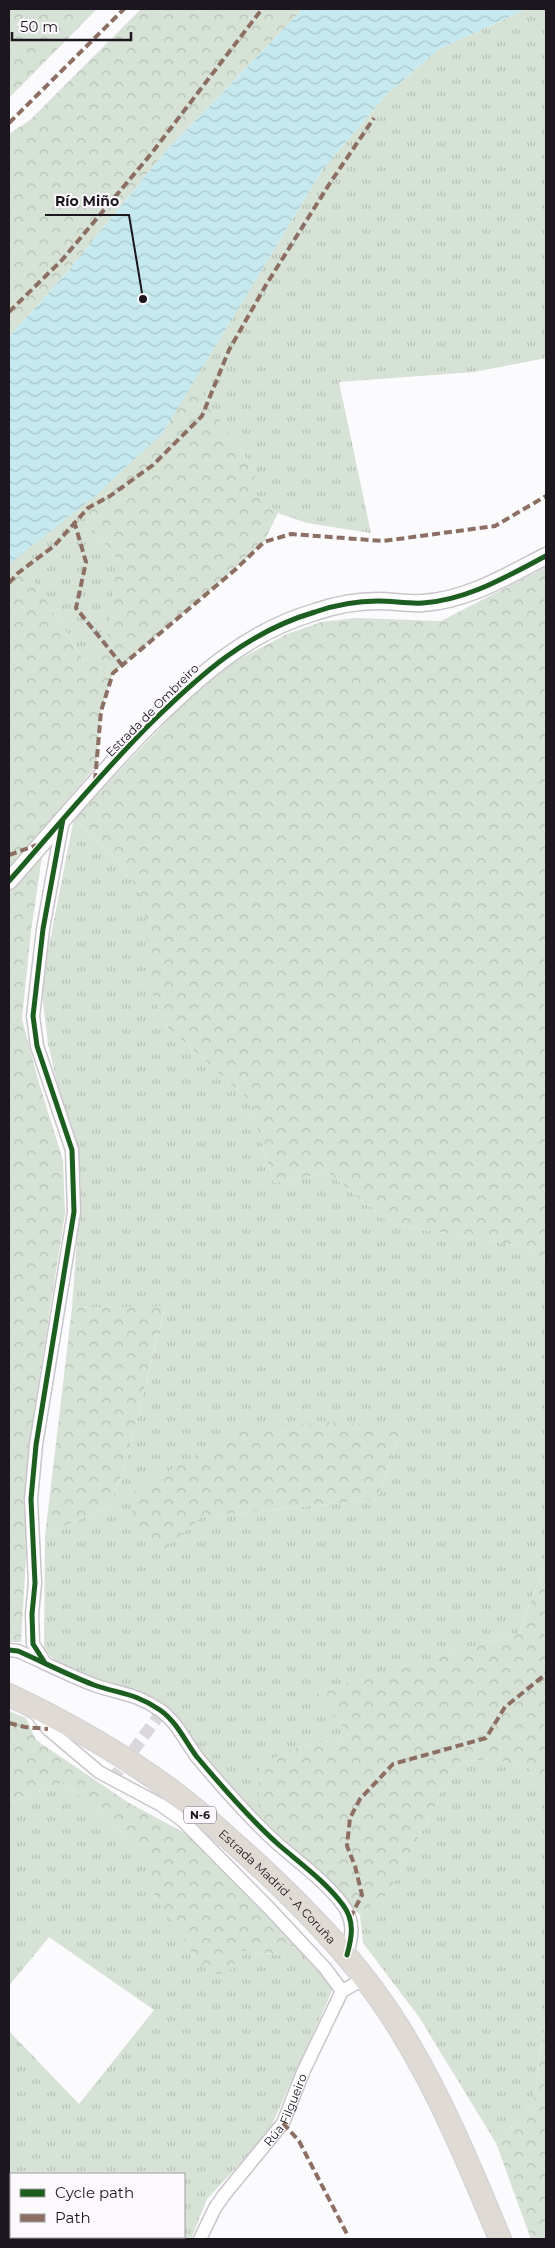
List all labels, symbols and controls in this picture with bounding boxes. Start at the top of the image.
scale bar [12,10,131,42]
text: 50 m [20,17,58,36]
callout: Río Miño [45,186,129,215]
text: Río Miño [55,192,119,210]
street label: Estrada de Ombreiro [102,660,202,760]
road number: N-6 [184,1806,216,1824]
street label: Estrada Madrid - A Coruña [216,1826,340,1947]
street label: Rúa Filgueiro [260,2071,309,2149]
legend [10,2173,185,2238]
text: Cycle path [55,2183,134,2202]
text: Path [55,2208,91,2227]

